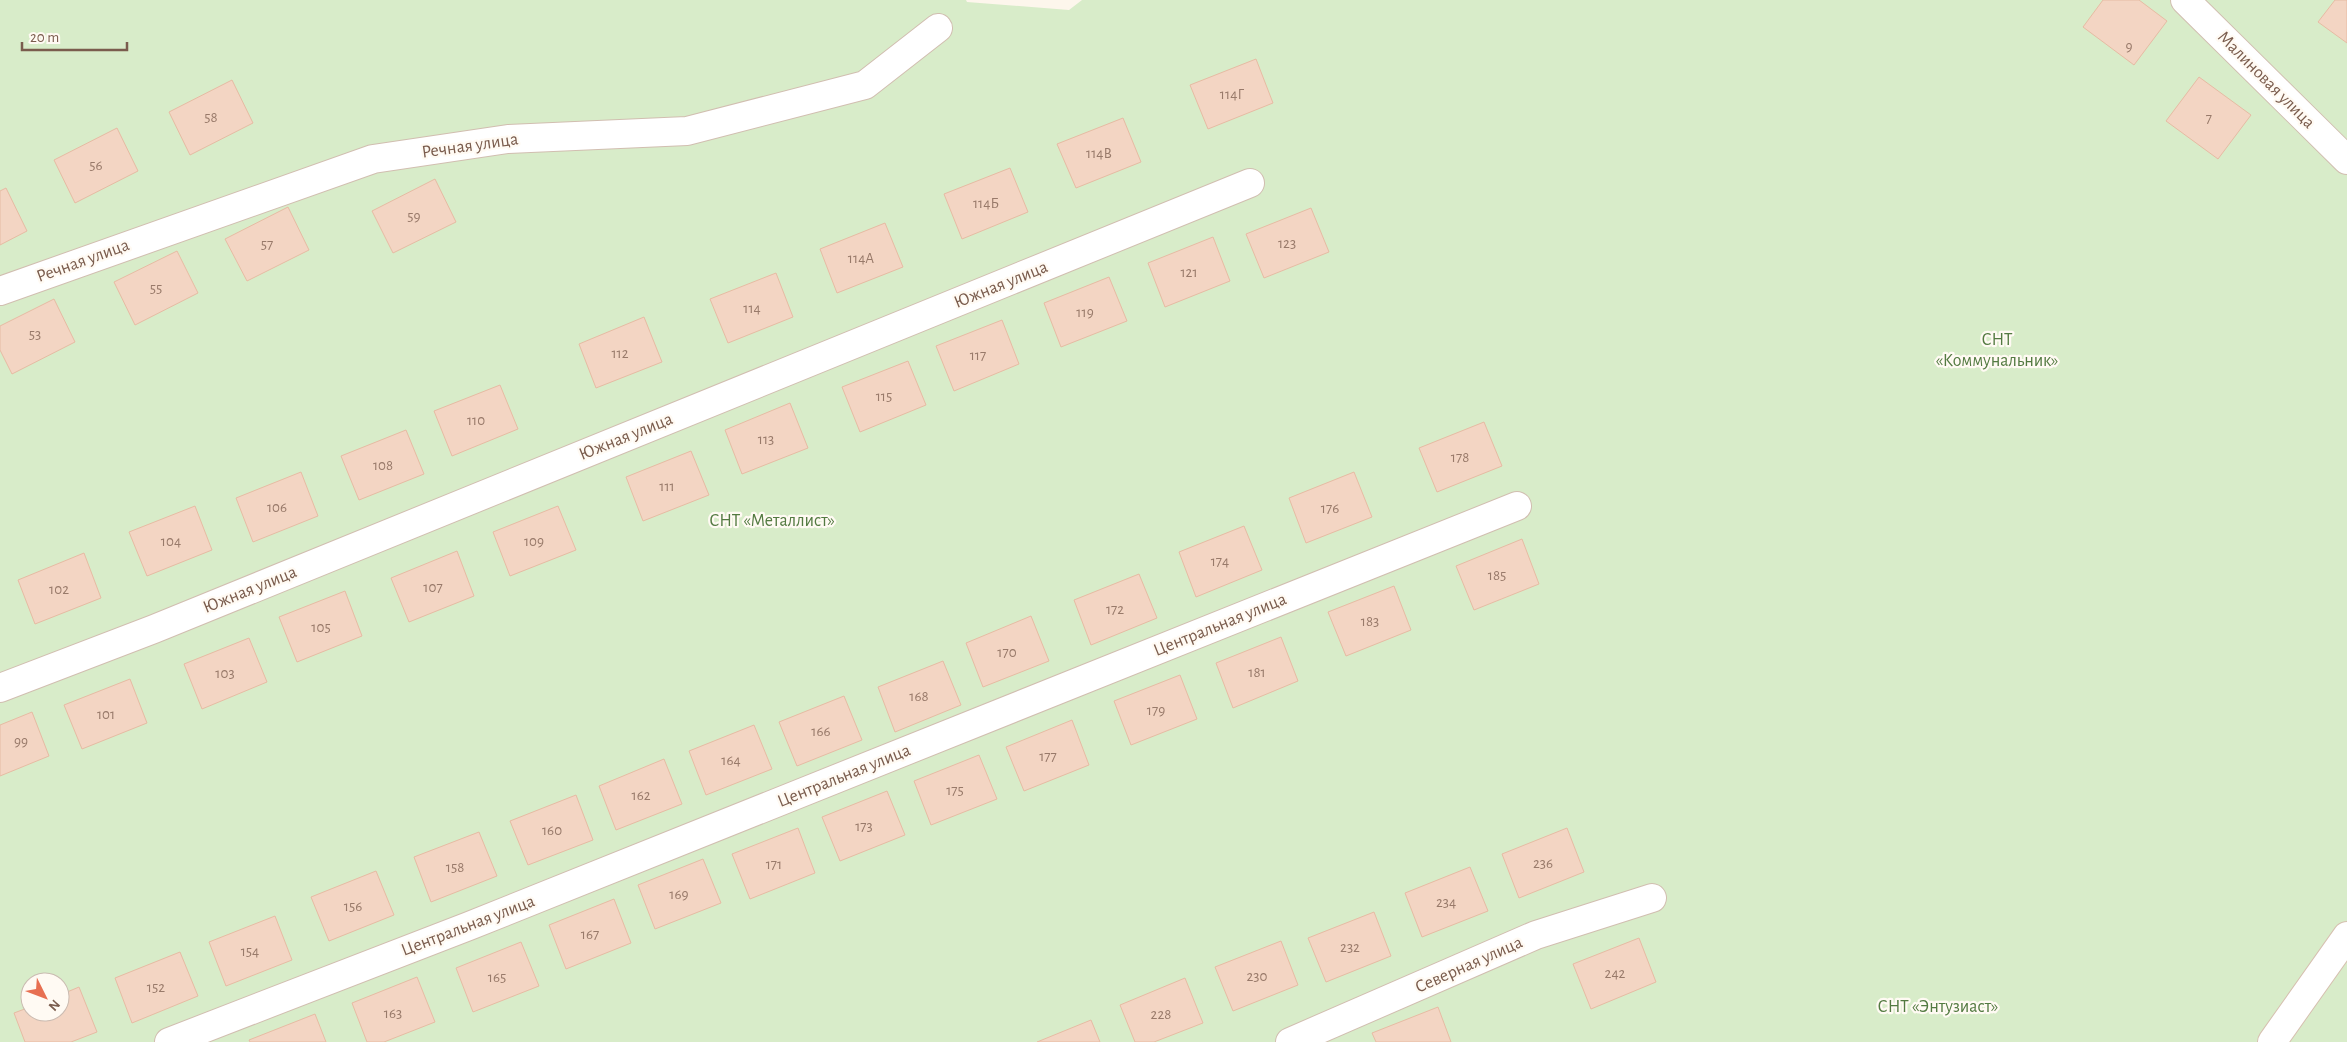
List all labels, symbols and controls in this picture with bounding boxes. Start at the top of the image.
scale bar [22,20,128,52]
street label: Малиновая улица [2214,28,2318,132]
text: 20 m [30,30,59,45]
house number: 9 [2125,39,2133,54]
house number: 114Г [1220,87,1244,102]
house number: 58 [204,110,218,125]
house number: 7 [2206,111,2212,126]
street label: Речная улица [421,130,519,162]
house number: 114В [1086,146,1112,161]
house number: 56 [89,158,103,173]
house number: 114Б [973,196,999,211]
house number: 59 [407,209,421,224]
street label: Речная улица [34,236,132,286]
house number: 123 [1278,236,1296,251]
house number: 57 [261,237,273,252]
house number: 114А [848,251,874,266]
street label: Южная улица [952,258,1050,312]
house number: 121 [1180,265,1198,280]
house number: 55 [150,281,162,296]
house number: 114 [743,301,761,316]
house number: 119 [1076,305,1094,320]
house number: 53 [29,327,41,342]
park label: СНТ «Коммунальник» [1936,331,2058,370]
house number: 112 [611,346,629,361]
house number: 117 [970,348,986,363]
house number: 115 [876,389,892,404]
street label: Южная улица [577,410,675,464]
house number: 110 [467,413,485,428]
house number: 113 [758,432,774,447]
house number: 178 [1451,450,1469,465]
house number: 108 [373,458,393,473]
house number: 111 [659,479,675,494]
house number: 106 [267,500,287,515]
house number: 176 [1321,501,1339,516]
park label: СНТ «Металлист» [709,512,835,530]
house number: 104 [161,534,181,549]
house number: 109 [524,534,544,549]
house number: 174 [1211,554,1229,569]
street label: Южная улица [201,563,299,617]
house number: 185 [1488,568,1506,583]
house number: 107 [423,580,443,595]
house number: 102 [49,582,69,597]
street label: Центральная улица [1151,590,1289,660]
house number: 172 [1106,602,1124,617]
house number: 183 [1361,614,1379,629]
house number: 105 [311,620,331,635]
house number: 170 [997,645,1017,660]
house number: 181 [1248,665,1266,680]
house number: 103 [215,666,235,681]
house number: 168 [909,689,929,704]
house number: 179 [1147,703,1165,718]
house number: 101 [97,707,115,722]
house number: 166 [811,724,831,739]
house number: 99 [14,734,28,749]
street label: Центральная улица [775,741,913,811]
house number: 177 [1039,749,1057,764]
house number: 164 [721,753,741,768]
house number: 175 [946,783,964,798]
house number: 162 [631,788,651,803]
house number: 173 [855,819,873,834]
house number: 160 [542,823,562,838]
house number: 236 [1533,856,1553,871]
house number: 171 [766,857,782,872]
house number: 158 [446,860,464,875]
house number: 169 [669,887,689,902]
street label: Центральная улица [399,892,537,960]
house number: 234 [1436,895,1456,910]
house number: 156 [344,899,362,914]
house number: 167 [581,927,599,942]
street label: Северная улица [1413,933,1525,997]
house number: 232 [1340,940,1360,955]
house number: 154 [241,944,259,959]
house number: 242 [1605,966,1626,981]
house number: 230 [1247,969,1268,984]
house number: 165 [488,970,506,985]
north arrow [20,972,70,1022]
house number: 152 [147,980,165,995]
text: N [45,997,62,1013]
park label: СНТ «Энтузиаст» [1878,998,1998,1016]
house number: 163 [384,1006,402,1021]
house number: 228 [1151,1007,1171,1022]

